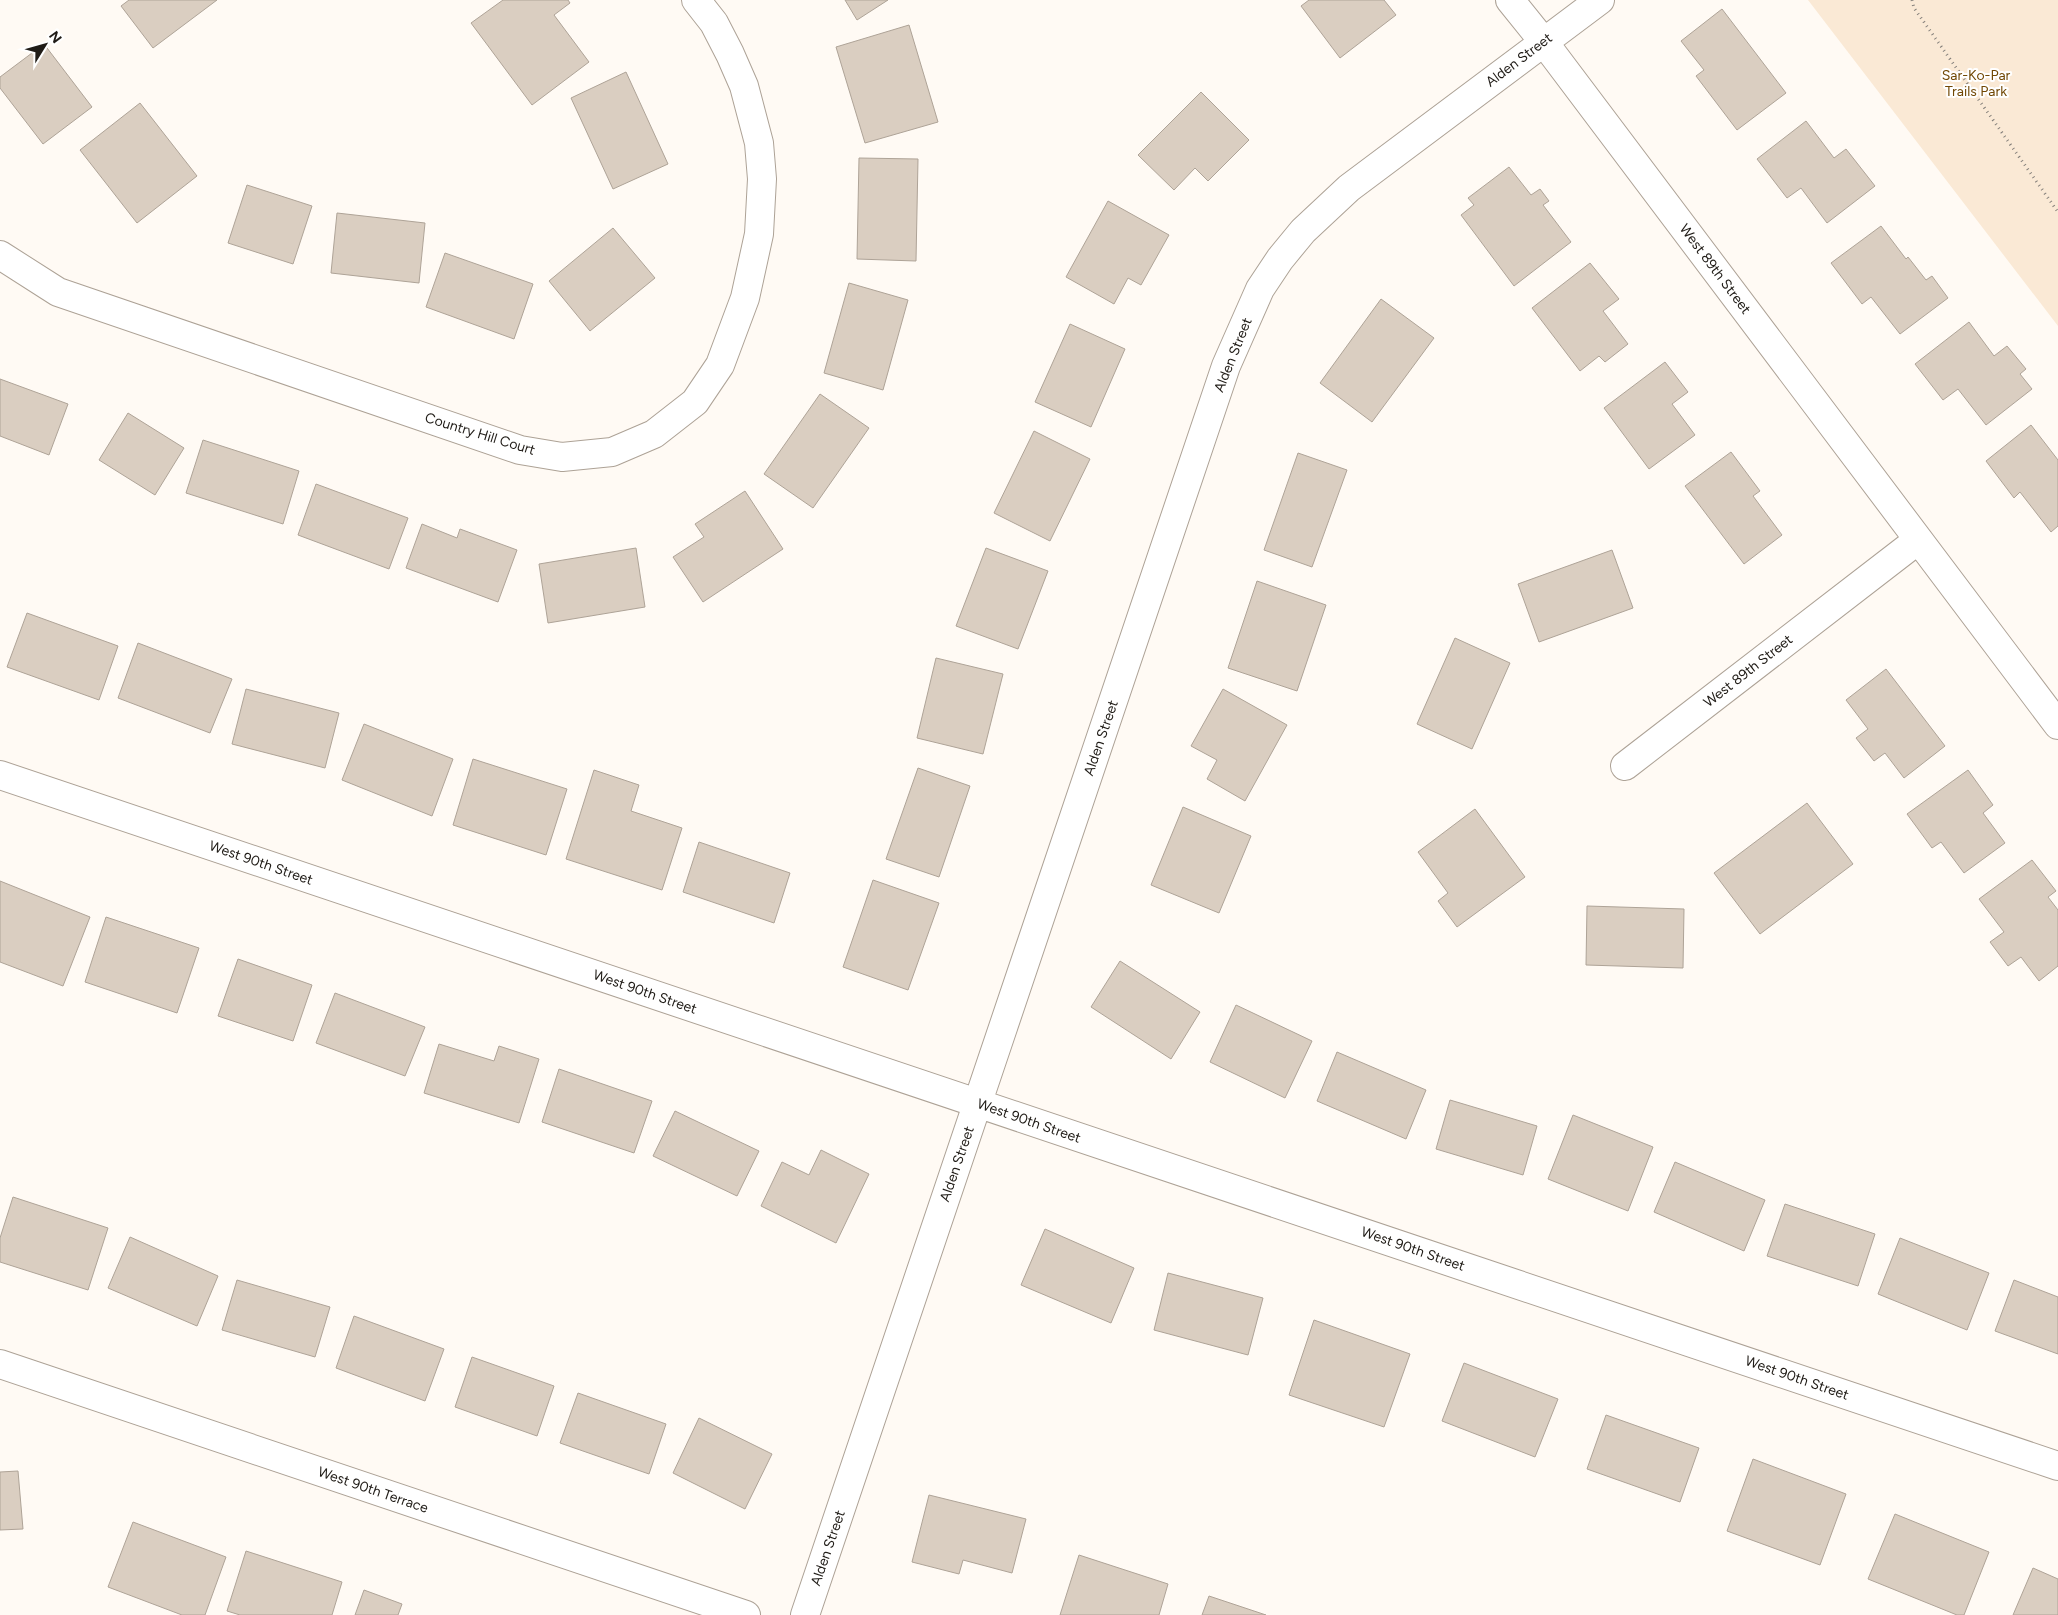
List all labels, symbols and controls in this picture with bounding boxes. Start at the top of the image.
north arrow [20,20,70,70]
text: N [45,28,65,47]
street label: Alden Street [1482,29,1556,91]
park label: Sar-Ko-Par Trails Park [1942,67,2011,100]
street label: West 89th Street [1676,221,1754,317]
street label: Alden Street [1210,315,1256,395]
street label: Country Hill Court [423,409,537,459]
street label: West 89th Street [1700,631,1796,711]
street label: Alden Street [1080,698,1122,778]
street label: West 90th Street [207,837,315,889]
street label: West 90th Street [591,966,699,1018]
street label: West 90th Street [975,1095,1083,1147]
street label: Alden Street [936,1124,978,1204]
street label: West 90th Street [1359,1223,1467,1275]
street label: West 90th Street [1743,1352,1851,1404]
street label: West 90th Terrace [316,1463,431,1517]
street label: Alden Street [807,1508,849,1588]

